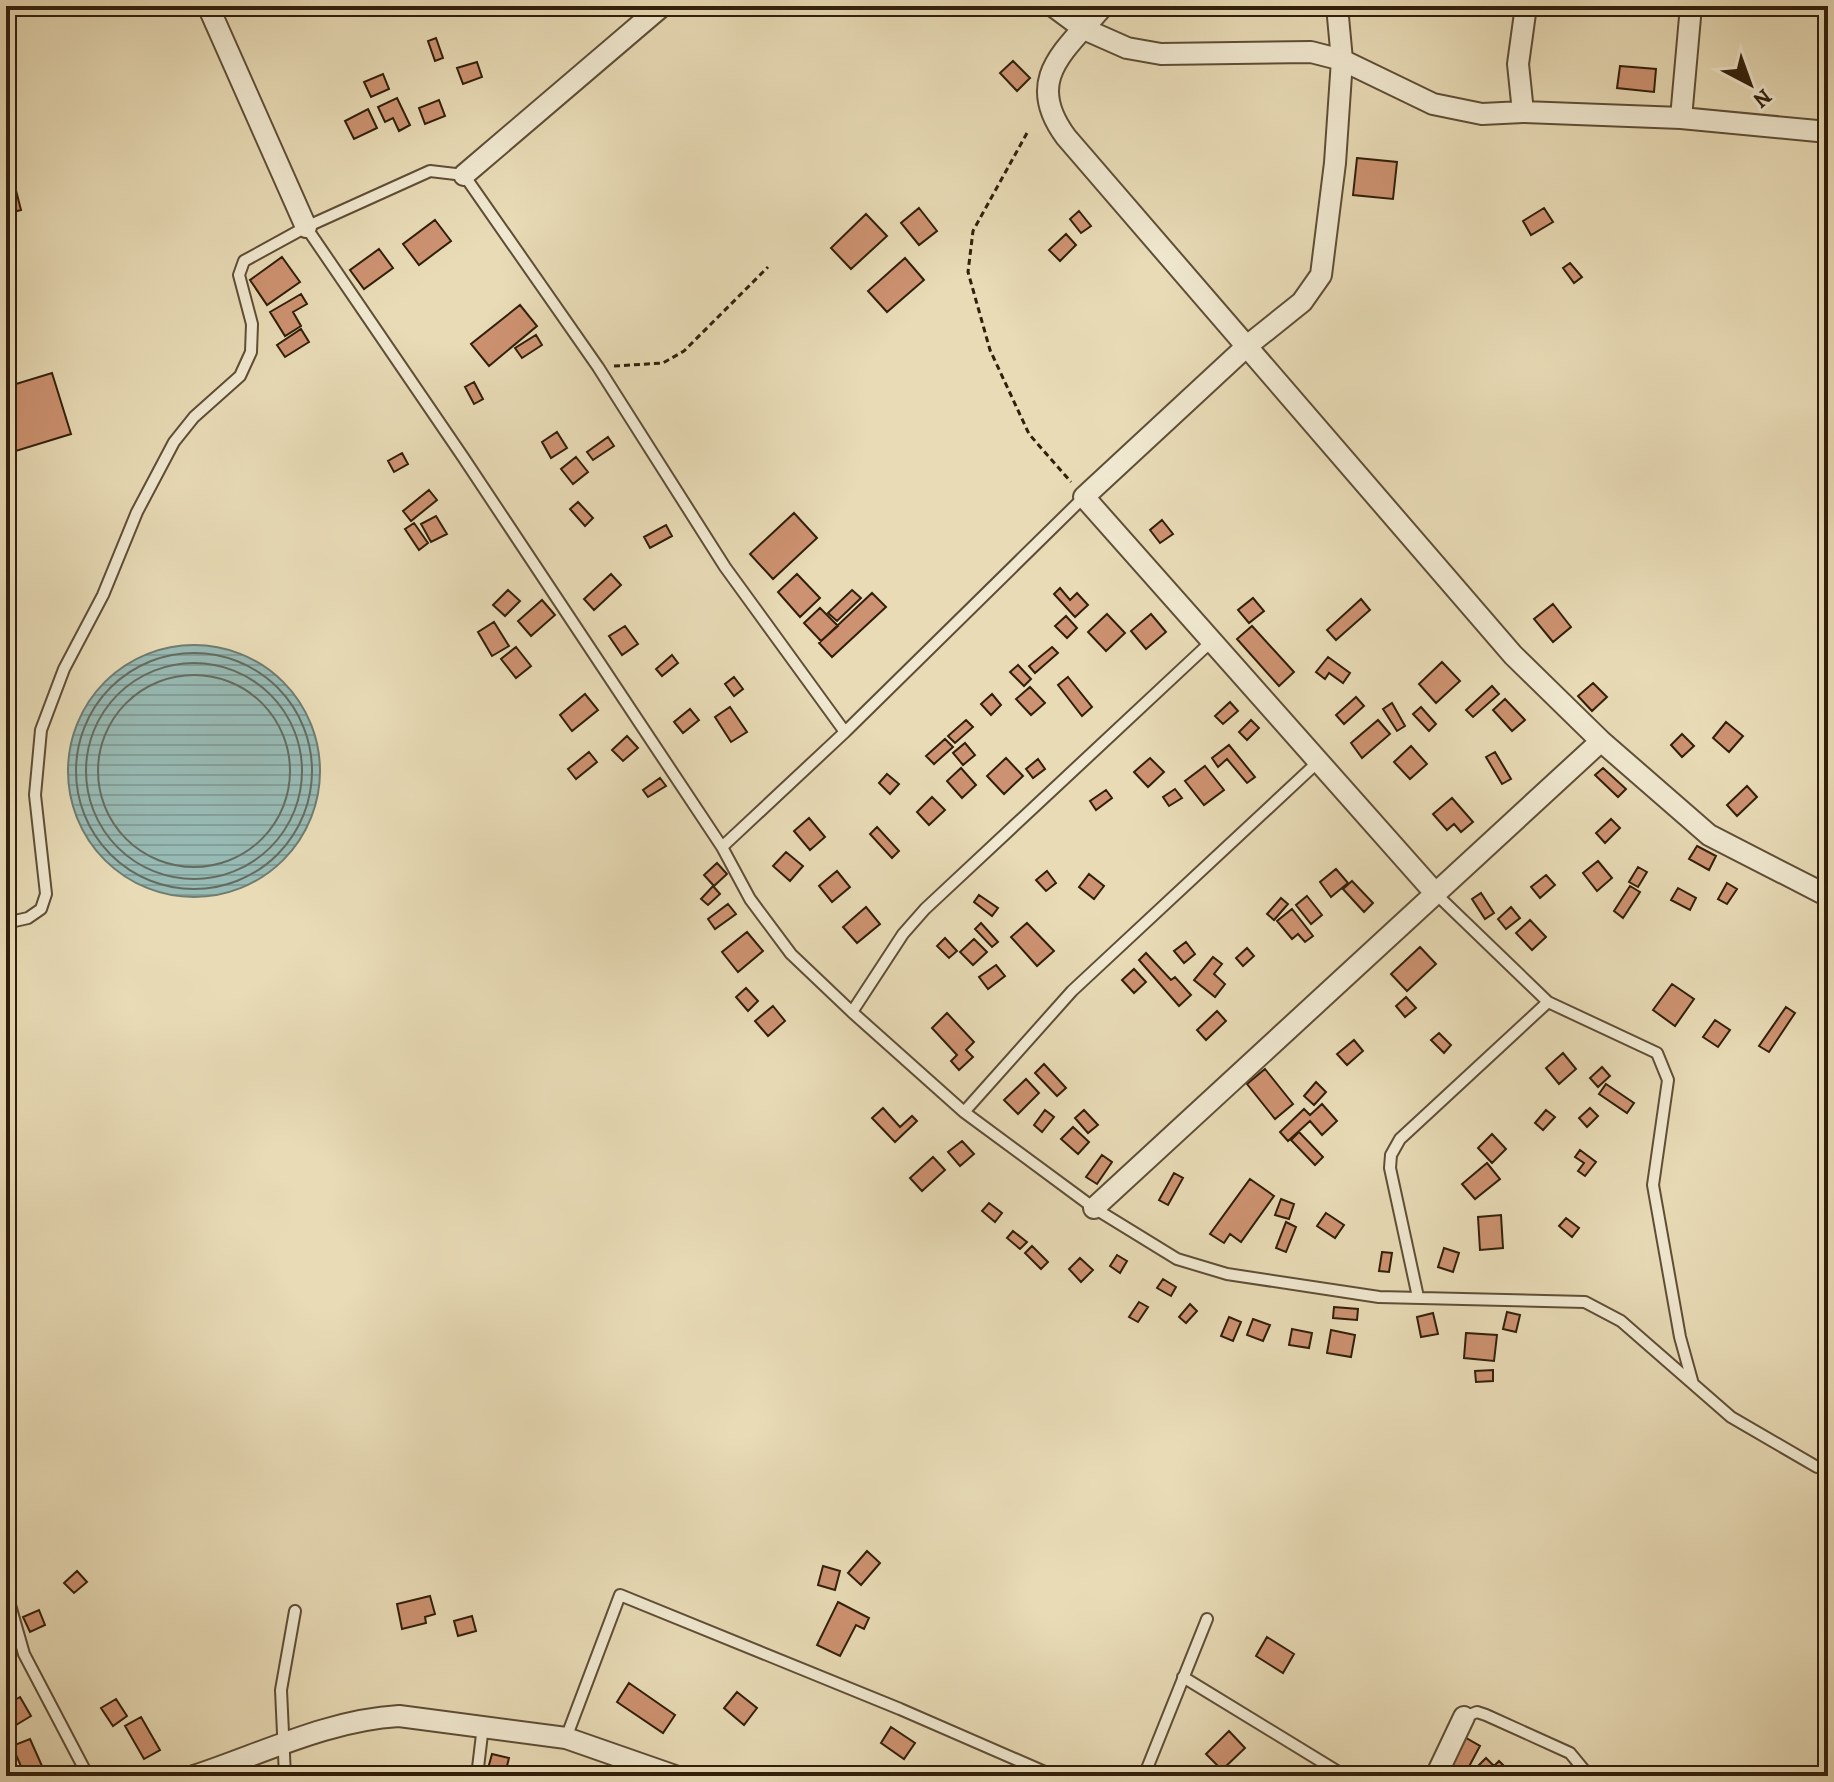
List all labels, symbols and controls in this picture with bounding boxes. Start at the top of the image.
north arrow [1710,44,1790,124]
text: N [1747,82,1778,115]

